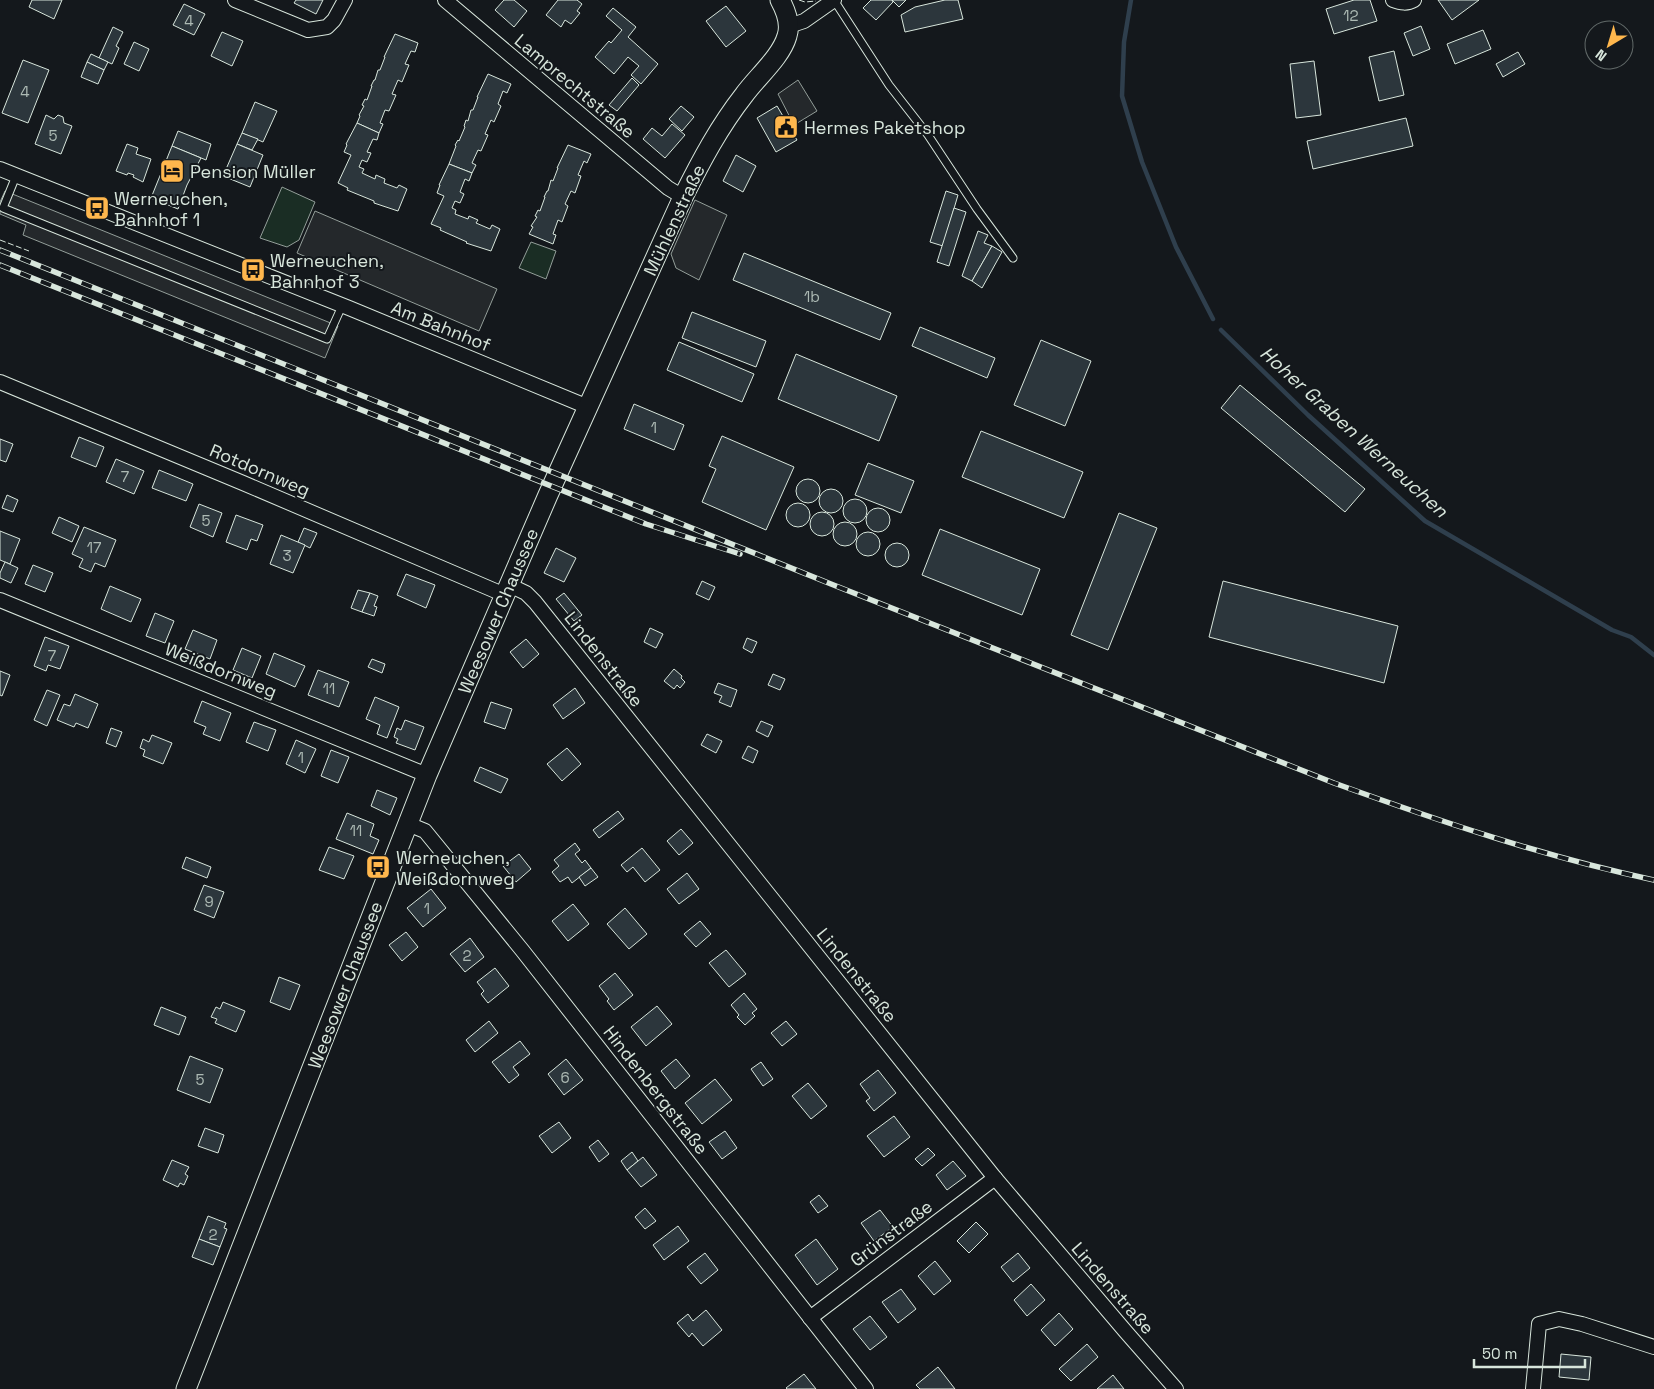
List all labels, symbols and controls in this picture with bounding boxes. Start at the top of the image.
house number: 12 [1343,6,1359,25]
house number: 4 [184,11,194,30]
north arrow [1584,20,1634,70]
street label: Lamprechtstraße [510,29,640,143]
text: N [1592,45,1610,65]
house number: 4 [20,82,30,101]
public building icon: Hermes Paketshop [773,114,799,140]
place label: Hermes Paketshop [804,116,966,139]
house number: 5 [49,126,58,145]
hotel icon: Pension Müller [159,158,185,184]
place label: Pension Müller [190,160,316,183]
street label: Mühlenstraße [638,161,710,279]
place label: Werneuchen, Bahnhof 1 [114,187,228,231]
bus stop icon: Werneuchen, Bahnhof 1 [84,195,110,221]
place label: Werneuchen, Bahnhof 3 [270,249,384,293]
bus stop icon: Werneuchen, Bahnhof 3 [240,257,266,283]
house number: 1b [804,287,820,306]
street label: Am Bahnhof [388,296,494,356]
water label: Hoher Graben Werneuchen [1255,341,1453,523]
house number: 1 [651,418,657,437]
street label: Rotdornweg [206,439,314,501]
house number: 7 [121,467,129,486]
house number: 5 [202,511,211,530]
street label: Weesower Chaussee [453,525,543,697]
house number: 17 [87,538,101,557]
house number: 3 [282,546,292,565]
street label: Lindenstraße [560,607,648,711]
street label: Weißdornweg [162,637,280,703]
house number: 7 [48,646,56,665]
house number: 11 [323,679,335,698]
house number: 1 [298,748,304,767]
house number: 11 [350,821,362,840]
place label: Werneuchen, Weißdornweg [396,846,515,890]
bus stop icon: Werneuchen, Weißdornweg [365,854,391,880]
house number: 9 [204,892,214,911]
street label: Weesower Chaussee [302,898,388,1072]
house number: 1 [424,899,430,918]
street label: Lindenstraße [812,923,902,1027]
house number: 2 [462,946,472,965]
street label: Hindenbergstraße [599,1021,713,1159]
house number: 6 [560,1068,570,1087]
house number: 5 [196,1070,205,1089]
street label: Grünstraße [845,1195,937,1271]
house number: 2 [208,1225,218,1244]
street label: Lindenstraße [1067,1237,1159,1339]
scale bar [1474,1336,1585,1368]
text: 50 m [1482,1344,1517,1363]

